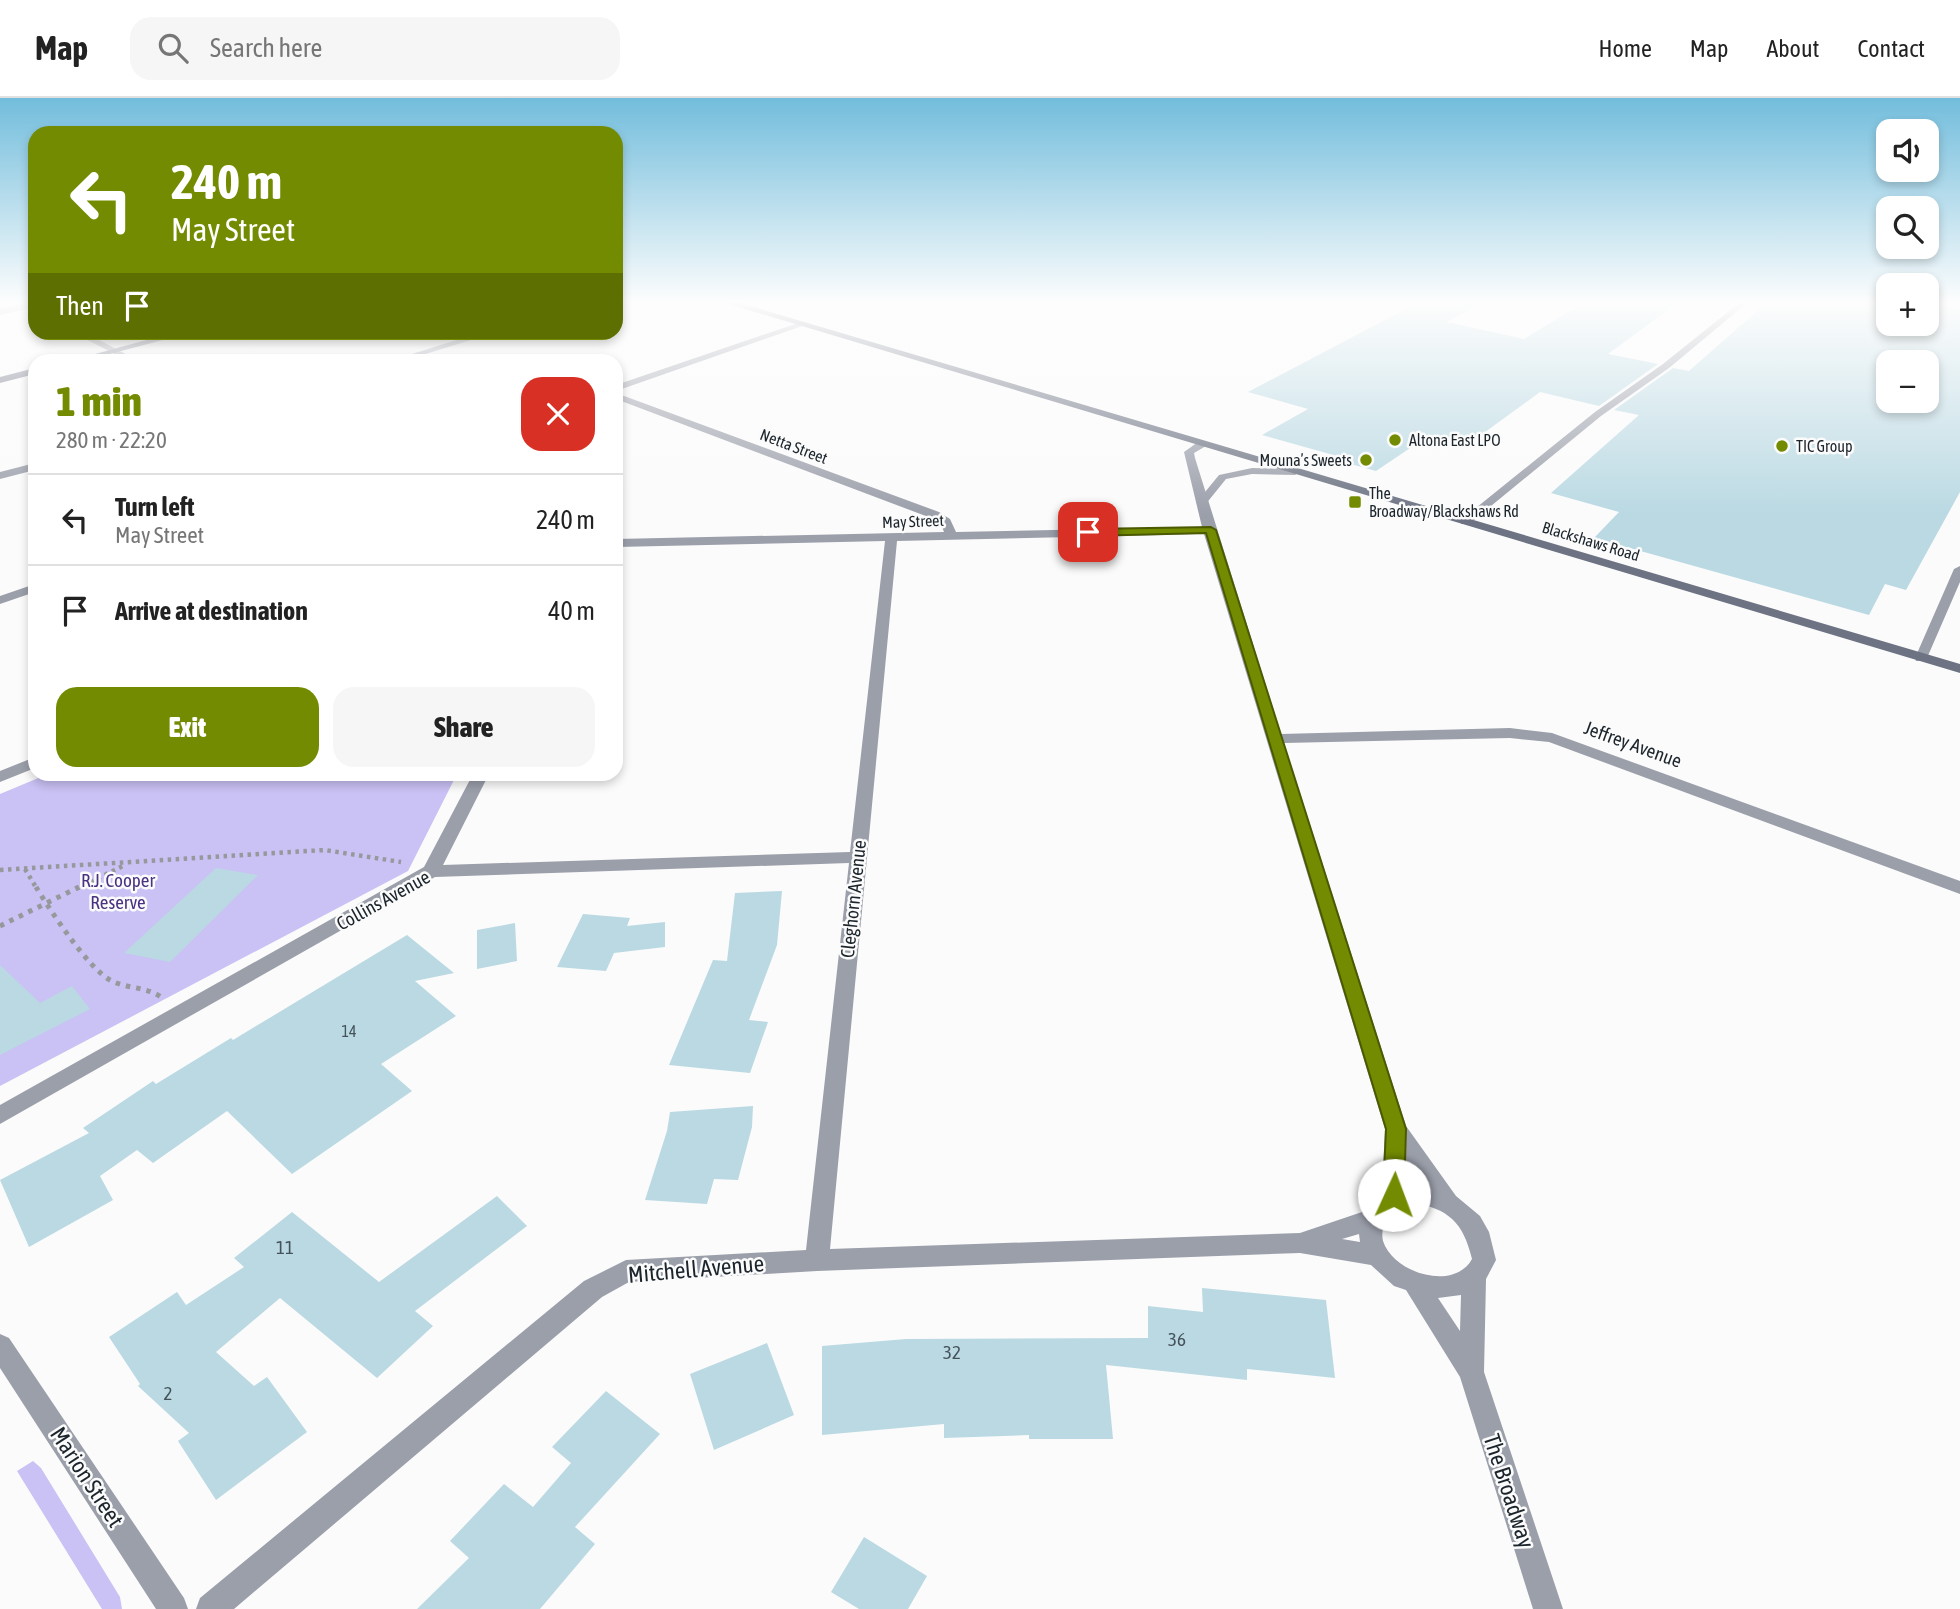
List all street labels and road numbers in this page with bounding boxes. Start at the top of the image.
street label: Netta Street [758,425,831,467]
street label: May Street [882,511,945,532]
street label: Blackshaws Road [1540,518,1642,564]
street label: Jeffrey Avenue [1581,716,1685,772]
street label: Cleghorn Avenue [836,839,870,959]
street label: Collins Avenue [333,865,433,935]
street label: Mitchell Avenue [627,1250,765,1288]
street label: Marion Street [45,1422,129,1532]
street label: The Broadway [1478,1431,1540,1551]

